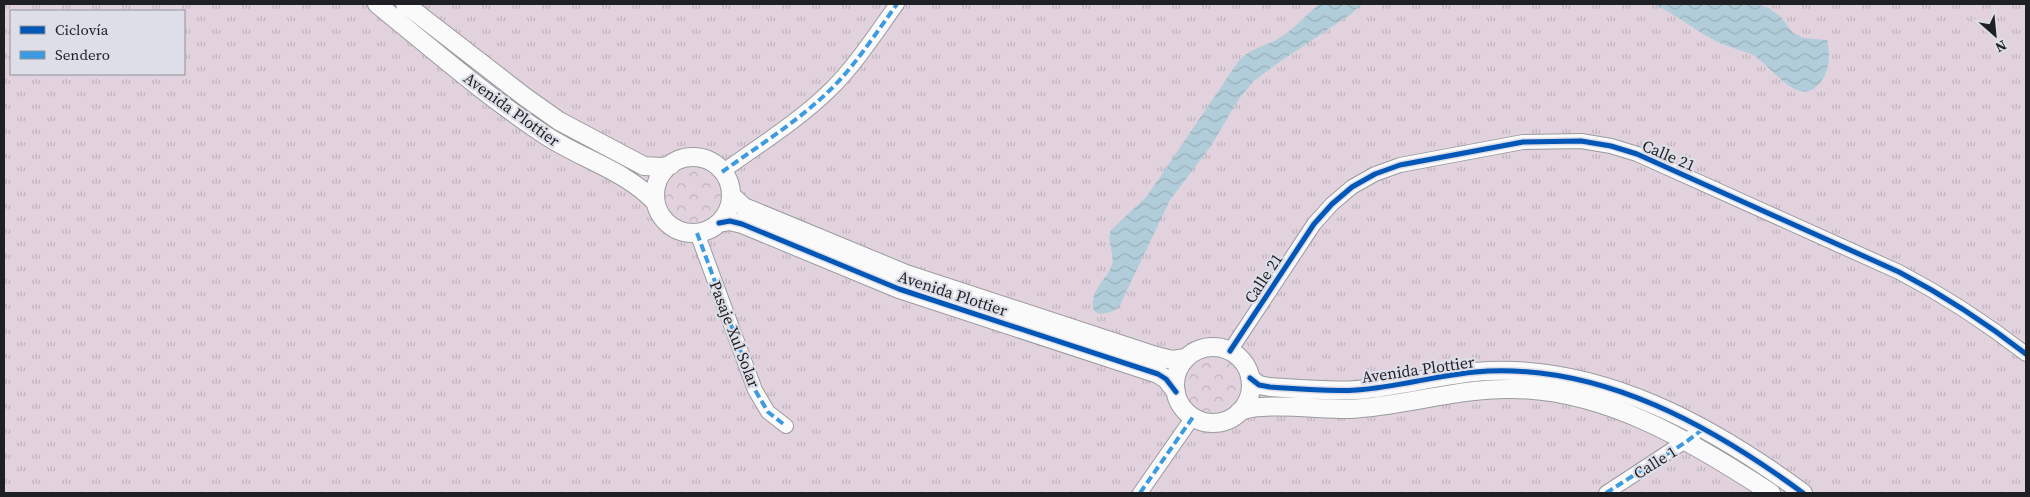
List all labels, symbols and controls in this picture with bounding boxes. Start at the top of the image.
legend [10,10,185,75]
north arrow [1970,10,2020,60]
text: Ciclovía [55,19,109,40]
text: N [1992,35,2010,58]
text: Sendero [55,44,110,65]
street label: Avenida Plottier [459,67,565,152]
street label: Calle 21 [1639,134,1699,176]
street label: Calle 21 [1239,249,1287,307]
street label: Avenida Plottier [895,265,1011,321]
street label: Pasaje Xul Solar [705,277,766,391]
street label: Avenida Plottier [1360,350,1476,388]
street label: Calle 1 [1629,440,1681,484]

